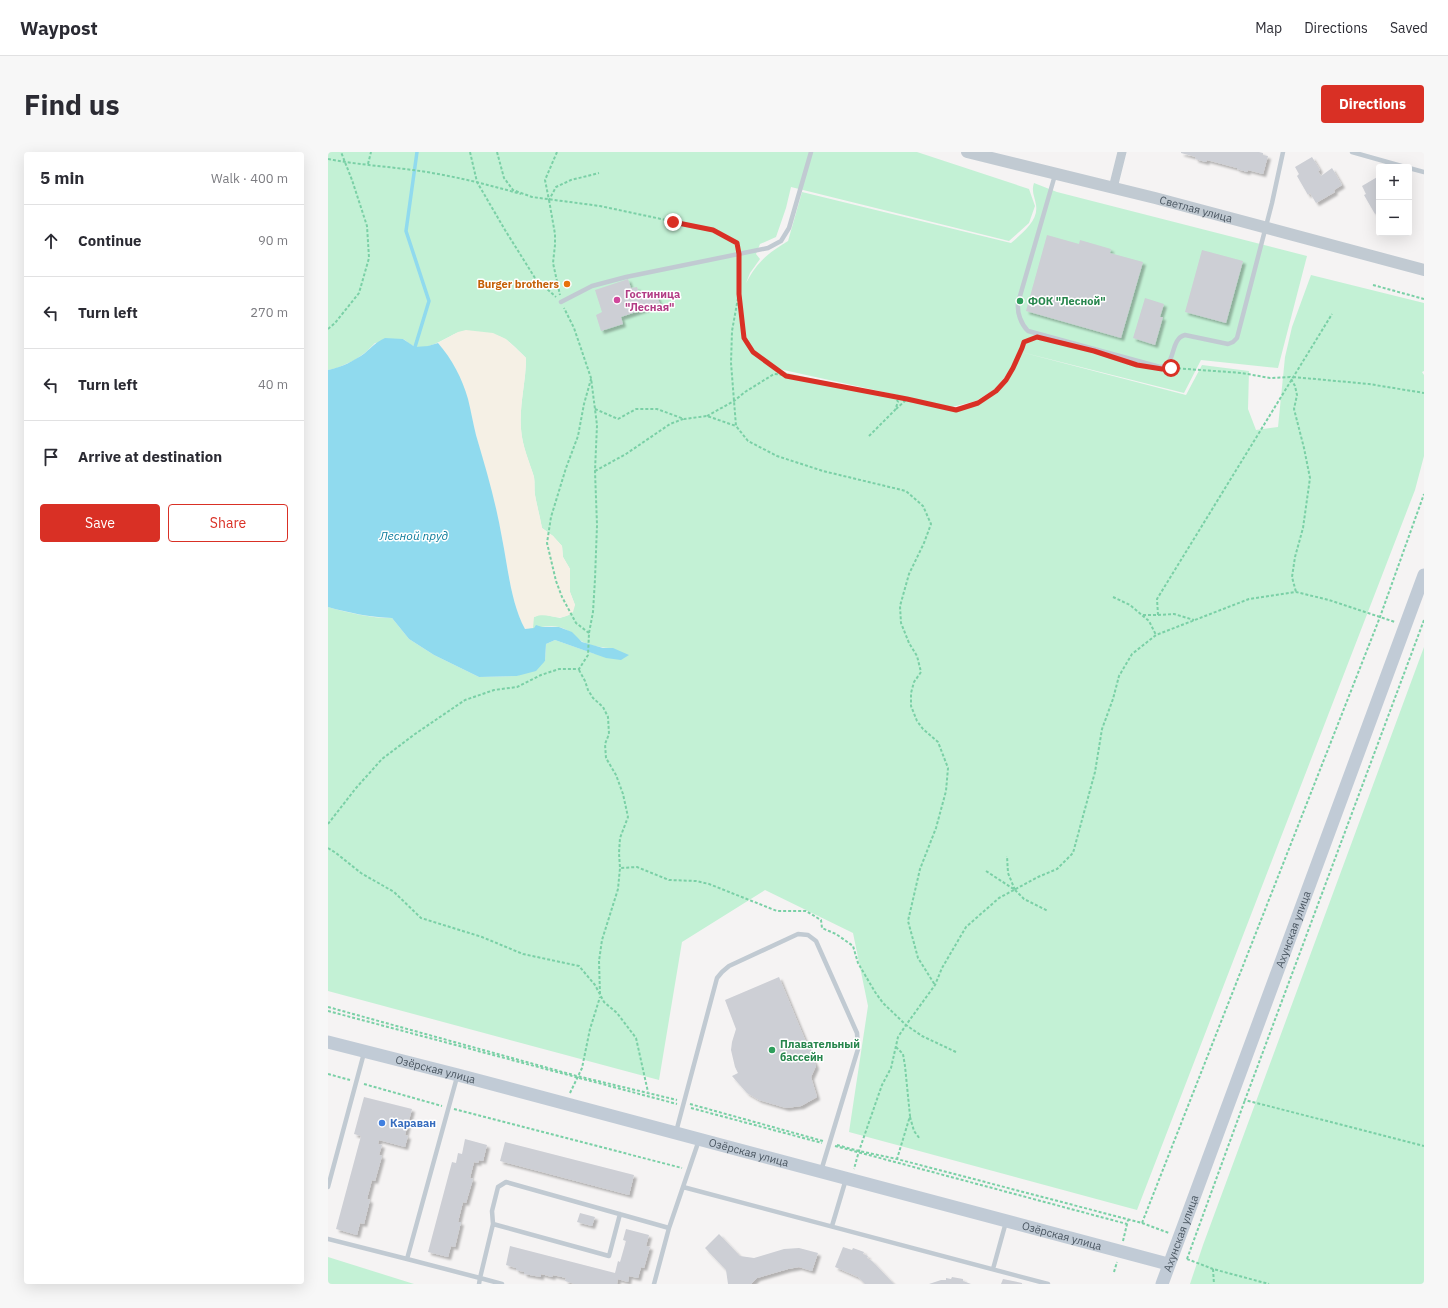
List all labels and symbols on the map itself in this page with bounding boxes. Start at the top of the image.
street label: Светлая улица [1158,193,1234,225]
route end [664,213,682,231]
place label: Burger brothers [477,277,559,291]
marker: Burger brothers [562,279,572,289]
place label: Гостиница "Лесная" [625,287,680,314]
place label: ФОК "Лесной" [1028,294,1106,308]
marker: Гостиница "Лесная" [612,295,622,305]
marker: ФОК "Лесной" [1015,296,1025,306]
route start [1162,359,1180,377]
water label: Лесной пруд [379,528,449,543]
street label: Ахунская улица [1272,889,1314,970]
place label: Плавательный бассейн [780,1037,860,1064]
marker: Плавательный бассейн [767,1045,777,1055]
street label: Озёрская улица [394,1052,477,1086]
place label: Караван [390,1116,436,1130]
marker: Караван [377,1118,387,1128]
street label: Озёрская улица [707,1135,790,1170]
street label: Ахунская улица [1160,1193,1201,1274]
street label: Озёрская улица [1020,1218,1103,1253]

